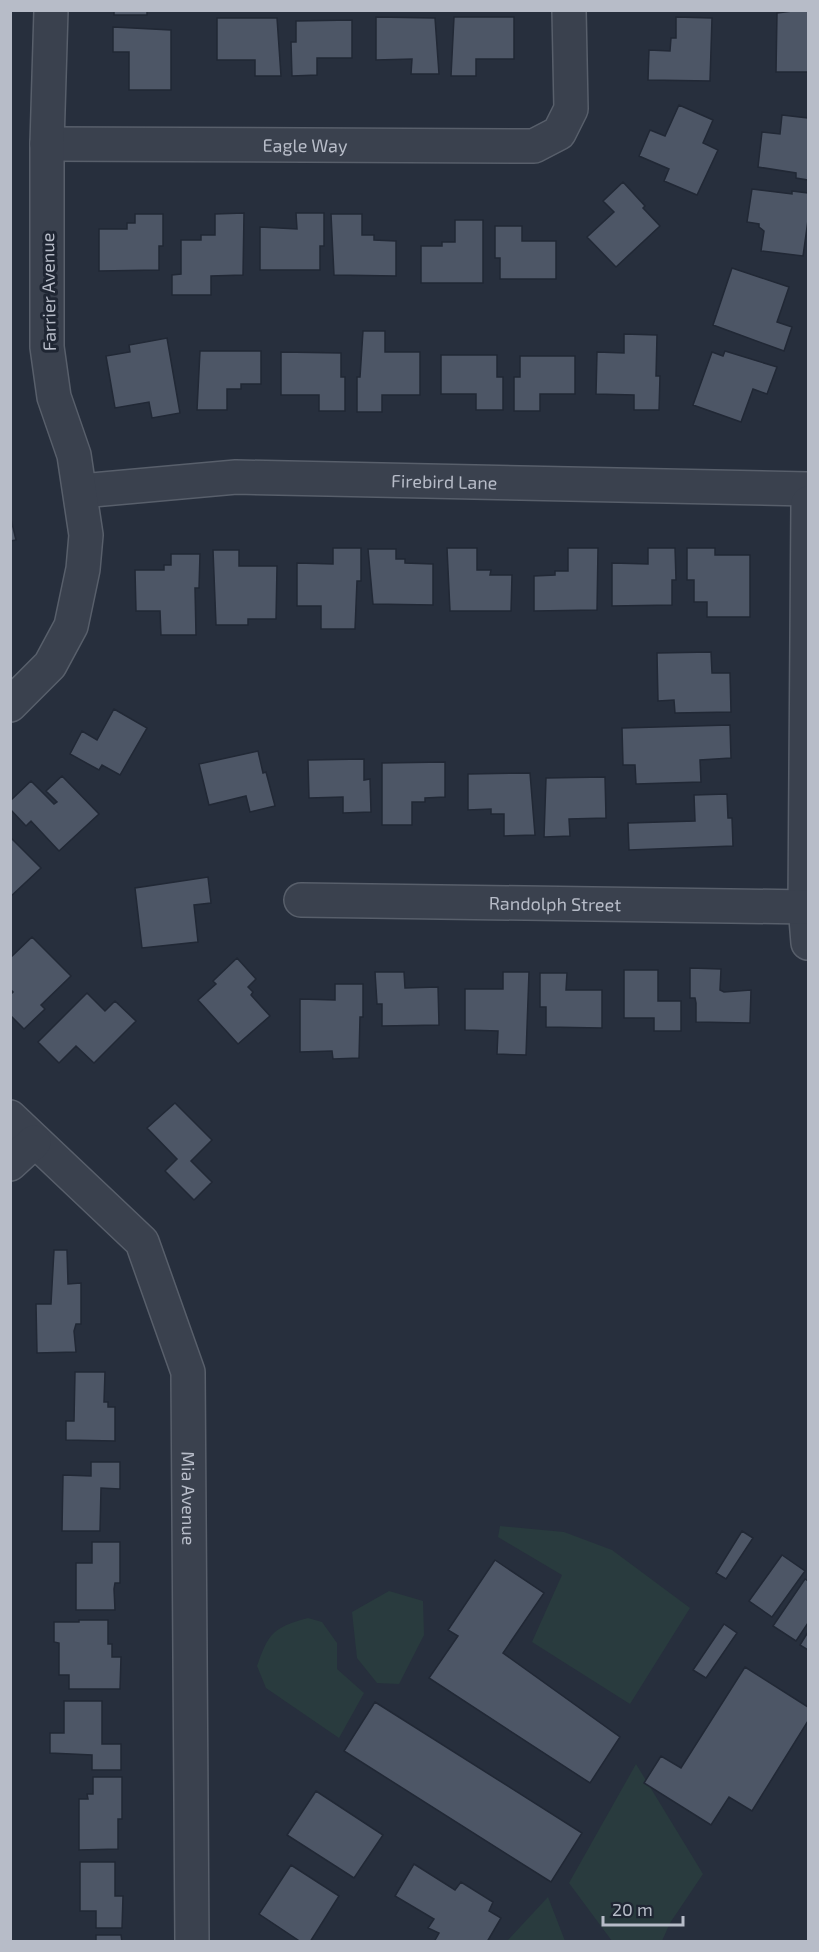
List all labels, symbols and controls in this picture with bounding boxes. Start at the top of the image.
street label: Eagle Way [262,134,348,156]
street label: Farrier Avenue [36,233,60,351]
street label: Firebird Lane [391,469,498,493]
street label: Randolph Street [489,892,621,915]
street label: Mia Avenue [178,1451,200,1545]
scale bar [603,1889,682,1927]
text: 20 m [612,1898,653,1920]

